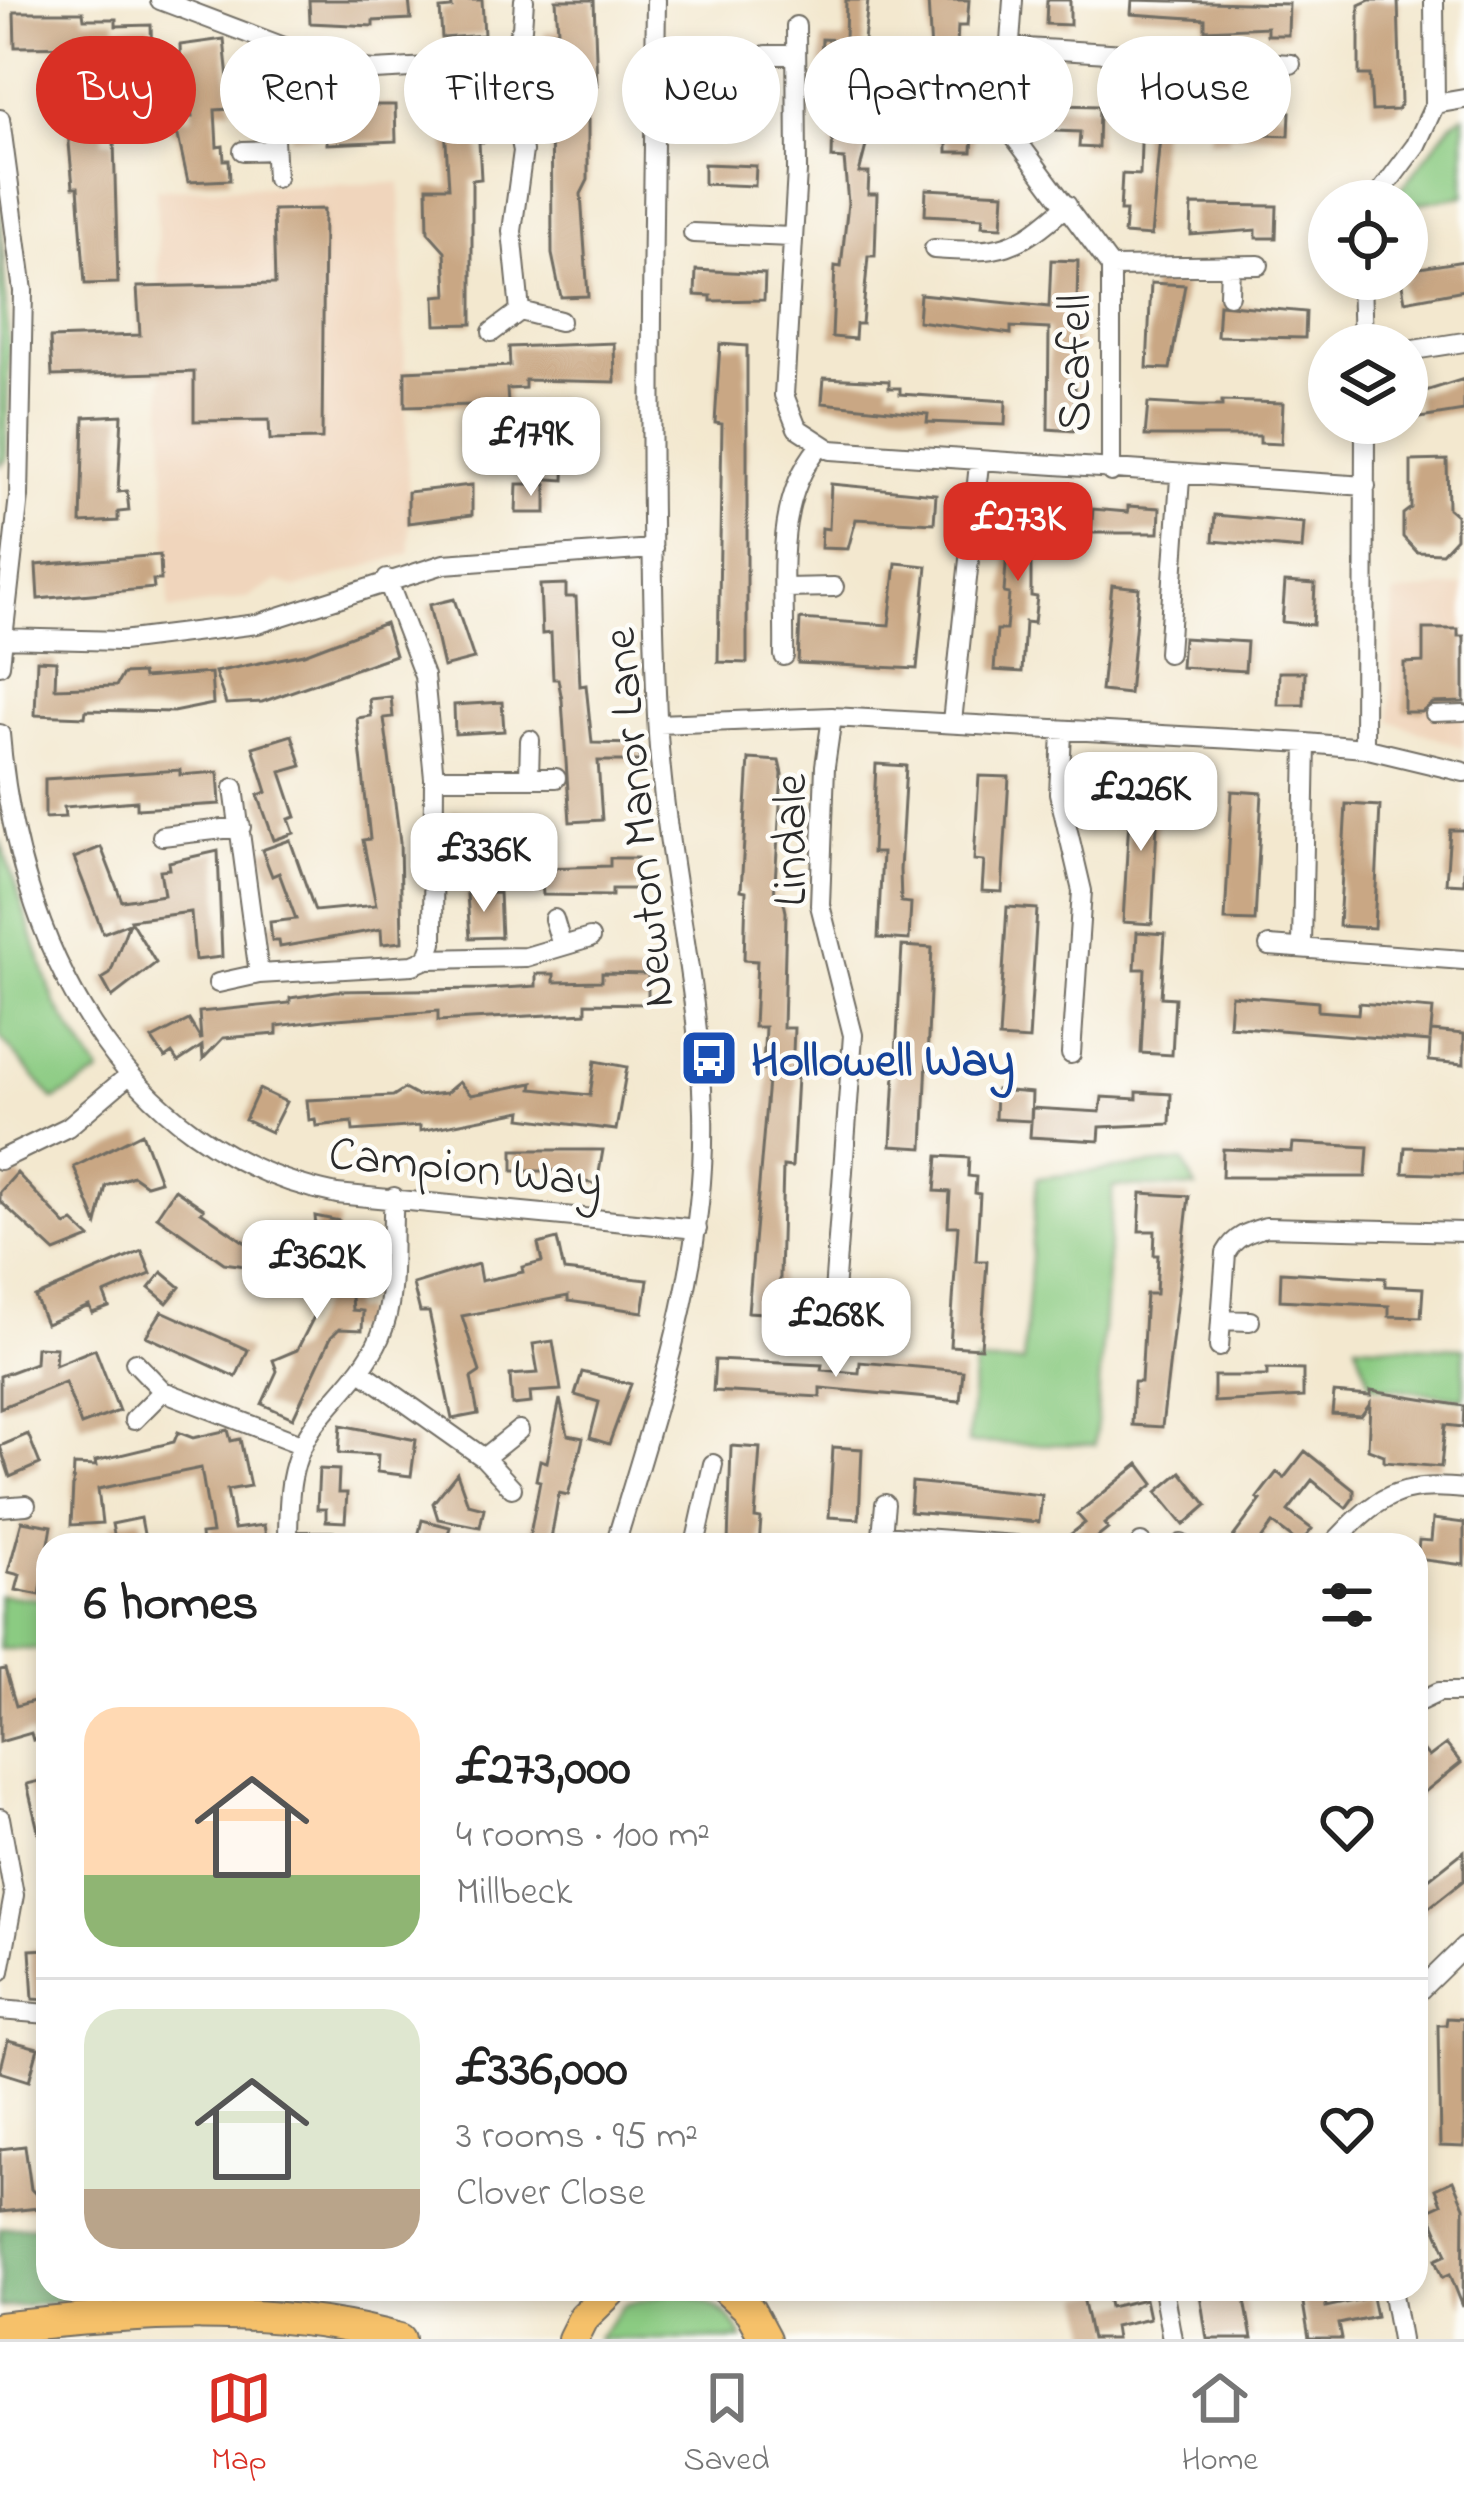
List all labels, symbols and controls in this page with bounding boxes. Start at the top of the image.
chip: Buy [36,36,196,144]
chip: Rent [220,36,380,144]
chip: Filters [404,36,598,144]
chip: New [622,36,780,144]
chip: Apartment [804,36,1073,144]
chip: House [1097,36,1291,144]
map controls [1308,180,1428,444]
button: locate [1308,180,1428,300]
street label: Scafell [1042,294,1112,432]
button: layers [1308,324,1428,444]
pin: £179K [447,397,615,499]
text: £179K [489,407,573,464]
pin: £273K [934,482,1102,584]
text: £273K [970,492,1066,549]
street label: Newton Manor Lane [586,624,696,1011]
pin: £226K [1057,752,1225,854]
text: £226K [1091,762,1191,819]
street label: Lindale [758,773,828,906]
pin: £336K [400,813,568,915]
text: £336K [438,823,530,880]
bus stop icon: Hollowell Way [678,1027,740,1089]
place label: Hollowell Way [751,1028,1014,1098]
street label: Campion Way [325,1121,606,1219]
pin: £362K [233,1220,401,1322]
text: £362K [269,1230,365,1287]
pin: £268K [752,1278,920,1380]
text: £268K [789,1288,883,1345]
text: 6 homes [84,1568,258,1643]
icon: filters [1314,1572,1380,1638]
text: £273,000 [456,1733,630,1808]
icon: home [180,1755,324,1899]
icon: heart [1314,1794,1380,1860]
text: 4 rooms · 100 m² [456,1808,710,1865]
text: Millbeck [456,1865,572,1922]
text: £336,000 [456,2034,628,2109]
icon: home [180,2057,324,2201]
icon: heart [1314,2096,1380,2162]
text: 3 rooms · 95 m² [456,2109,698,2166]
text: Clover Close [456,2166,645,2223]
tab: Map [206,2365,272,2485]
tab: Saved [684,2365,770,2485]
tab: Home [1181,2365,1258,2485]

